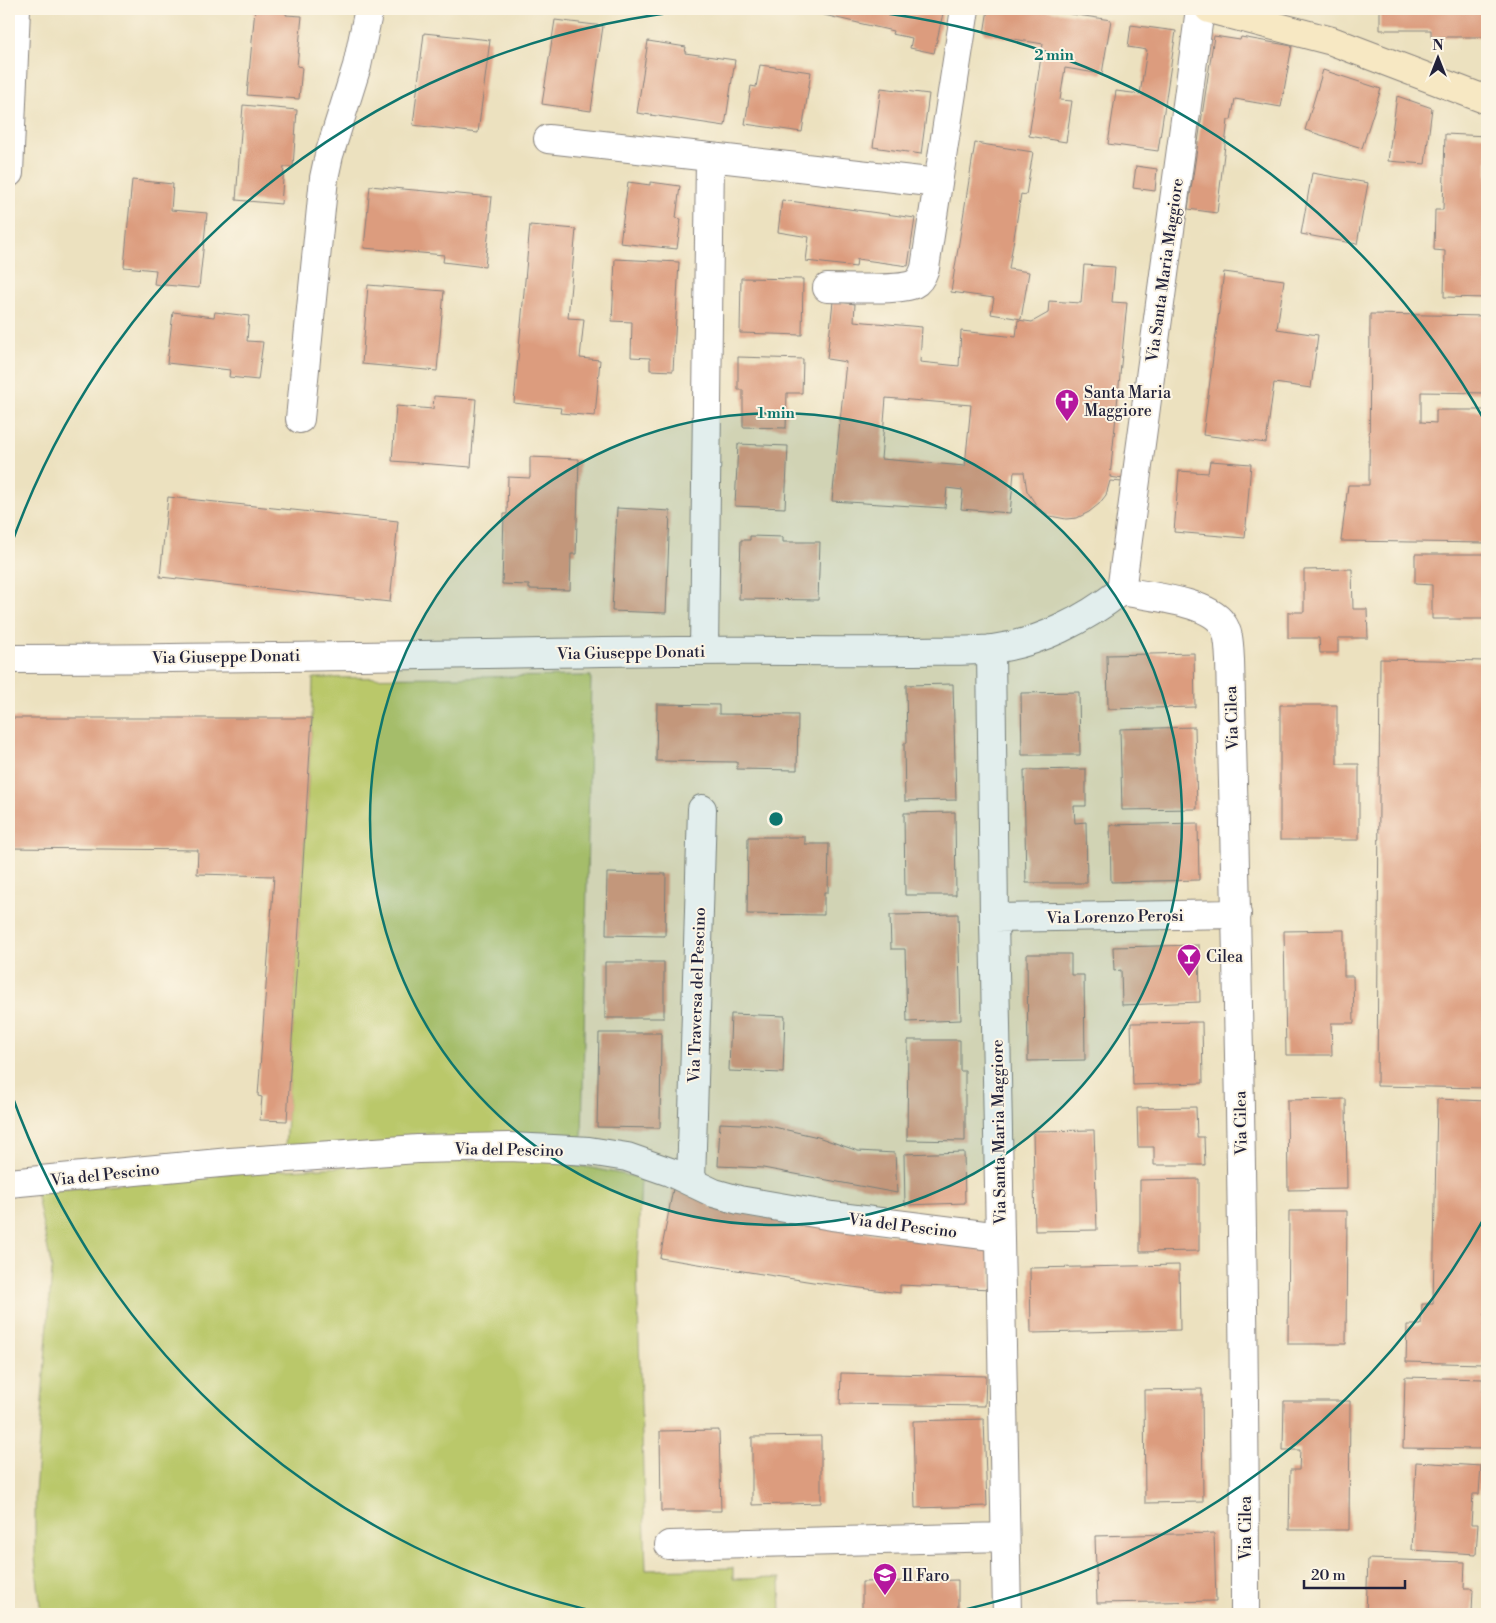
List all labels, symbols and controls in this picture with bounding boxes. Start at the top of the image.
north arrow [1414,32,1464,82]
text: N [1432,37,1444,55]
text: 2 min [1034,46,1074,65]
street label: Via Santa Maria Maggiore [1142,177,1188,364]
place label: Santa Maria Maggiore [1084,383,1172,421]
church icon: Santa Maria Maggiore [1054,388,1080,422]
text: 1 min [757,404,795,423]
street label: Via Giuseppe Donati [556,642,705,664]
street label: Via Giuseppe Donati [151,646,300,668]
street label: Via Cilea [1221,685,1243,751]
centre of rings [767,810,785,828]
street label: Via Lorenzo Perosi [1045,906,1184,928]
street label: Via Traversa del Pescino [684,907,710,1084]
bar icon: Cilea [1176,943,1202,977]
place label: Cilea [1206,947,1244,967]
street label: Via Santa Maria Maggiore [987,1039,1011,1226]
street label: Via Cilea [1230,1090,1252,1156]
street label: Via del Pescino [453,1139,564,1161]
street label: Via del Pescino [49,1159,161,1191]
street label: Via del Pescino [846,1209,958,1243]
street label: Via Cilea [1236,1495,1256,1561]
scale bar [1304,1558,1405,1590]
school or university icon: Il Faro [872,1562,898,1596]
place label: Il Faro [902,1566,949,1586]
text: 20 m [1311,1566,1346,1585]

